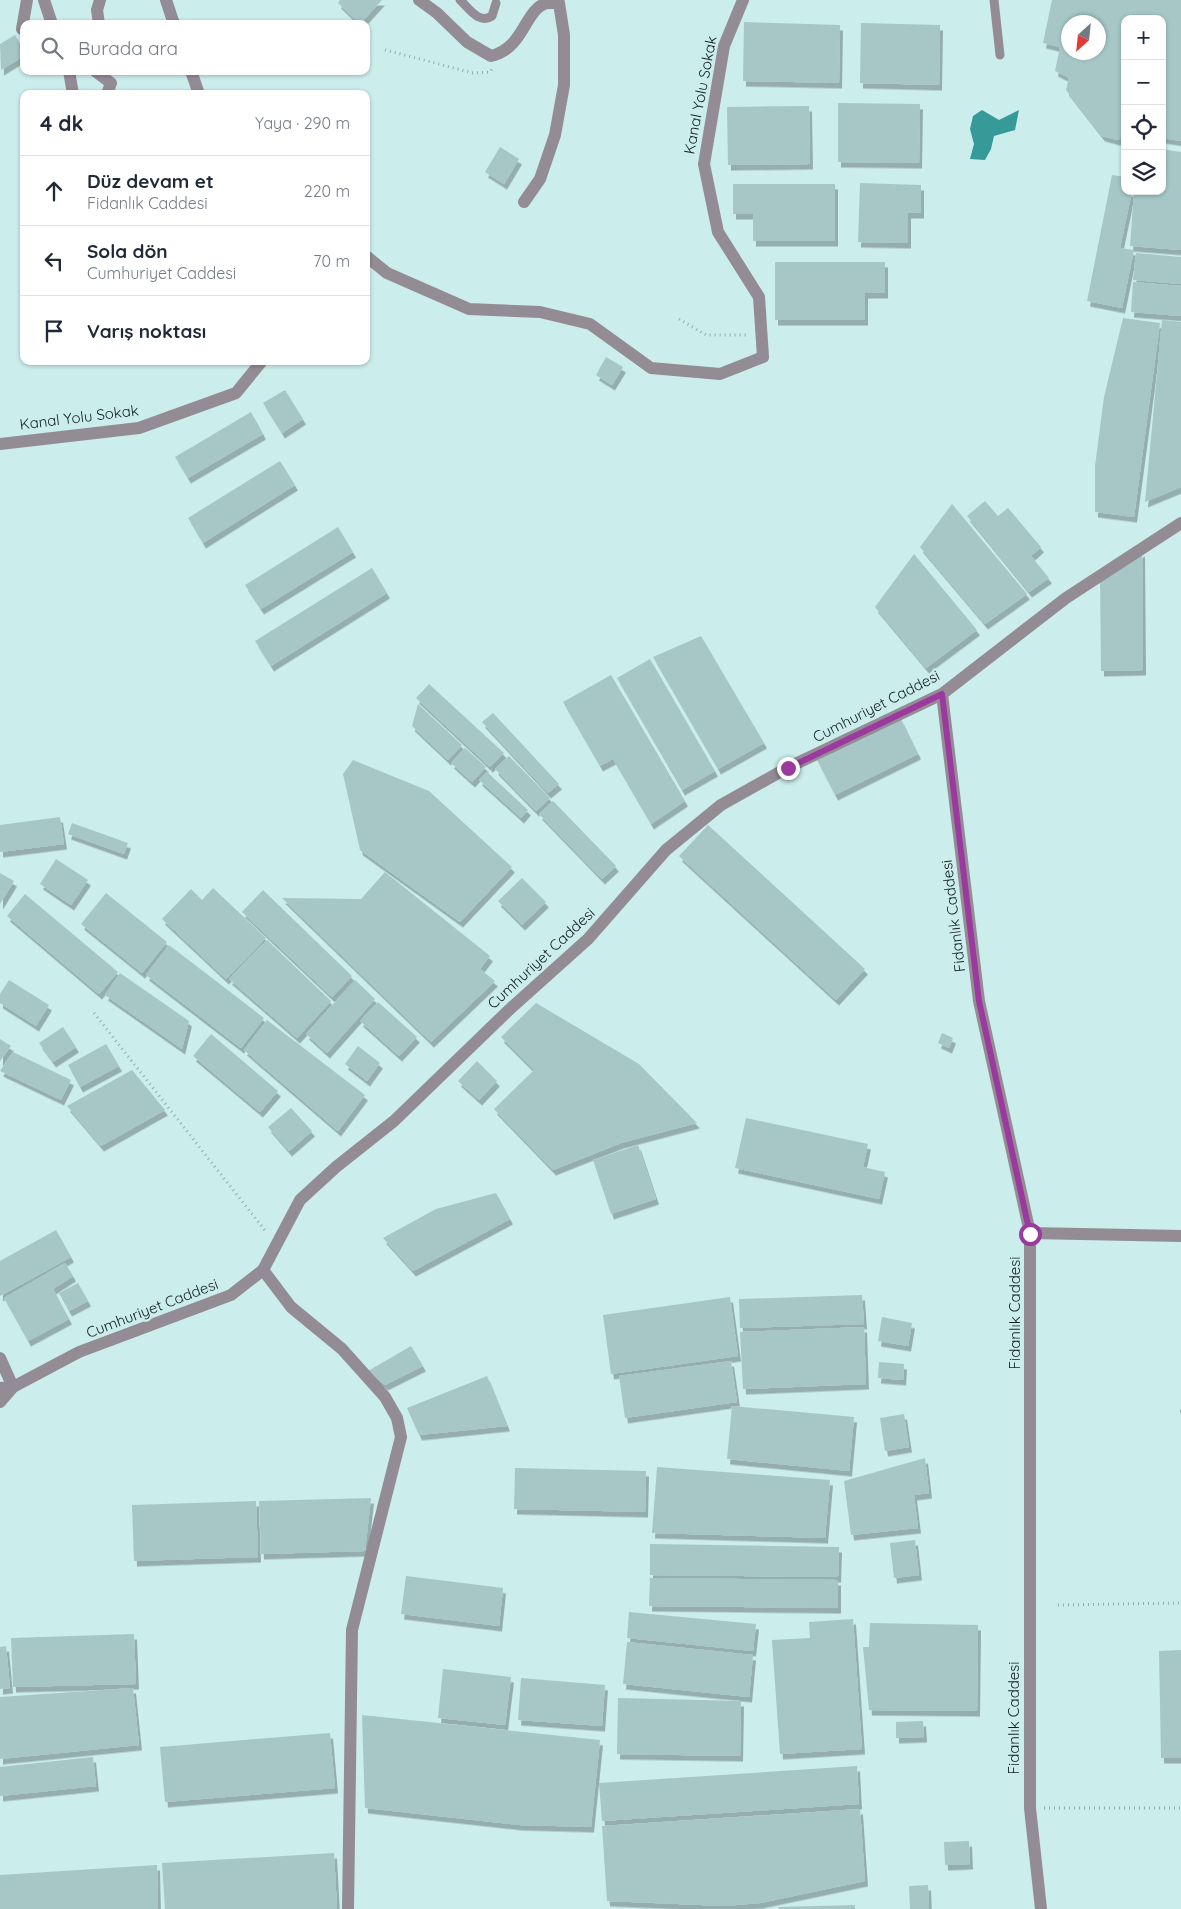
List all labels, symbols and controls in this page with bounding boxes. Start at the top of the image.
north arrow [1061,15,1106,60]
map controls [1121,15,1166,195]
button: + [1121,15,1166,60]
search box [20,20,370,75]
icon: search [38,34,66,62]
street label: Kanal Yolu Sokak [679,34,721,156]
text: Burada ara [78,36,178,60]
button: − [1121,60,1166,105]
button: locate [1121,105,1166,150]
text: 4 dk [40,110,83,136]
text: Yaya · 290 m [255,113,350,133]
button: layers [1121,150,1166,195]
text: Düz devam et [87,169,214,193]
icon: ahead [40,177,68,205]
text: 220 m [304,181,350,201]
text: Fidanlık Caddesi [87,193,208,213]
text: Sola dön [87,239,168,263]
icon: left [40,247,68,275]
text: 70 m [313,251,350,271]
text: Cumhuriyet Caddesi [87,263,236,283]
icon: arrive [40,317,68,345]
text: Varış noktası [87,319,206,343]
street label: Kanal Yolu Sokak [18,400,140,434]
street label: Cumhuriyet Caddesi [809,666,943,746]
route end [777,757,800,780]
street label: Fidanlık Caddesi [937,859,969,973]
street label: Cumhuriyet Caddesi [483,903,599,1013]
route start [1019,1223,1042,1246]
street label: Fidanlık Caddesi [1005,1256,1024,1370]
street label: Cumhuriyet Caddesi [83,1274,221,1342]
street label: Fidanlık Caddesi [1004,1661,1023,1775]

